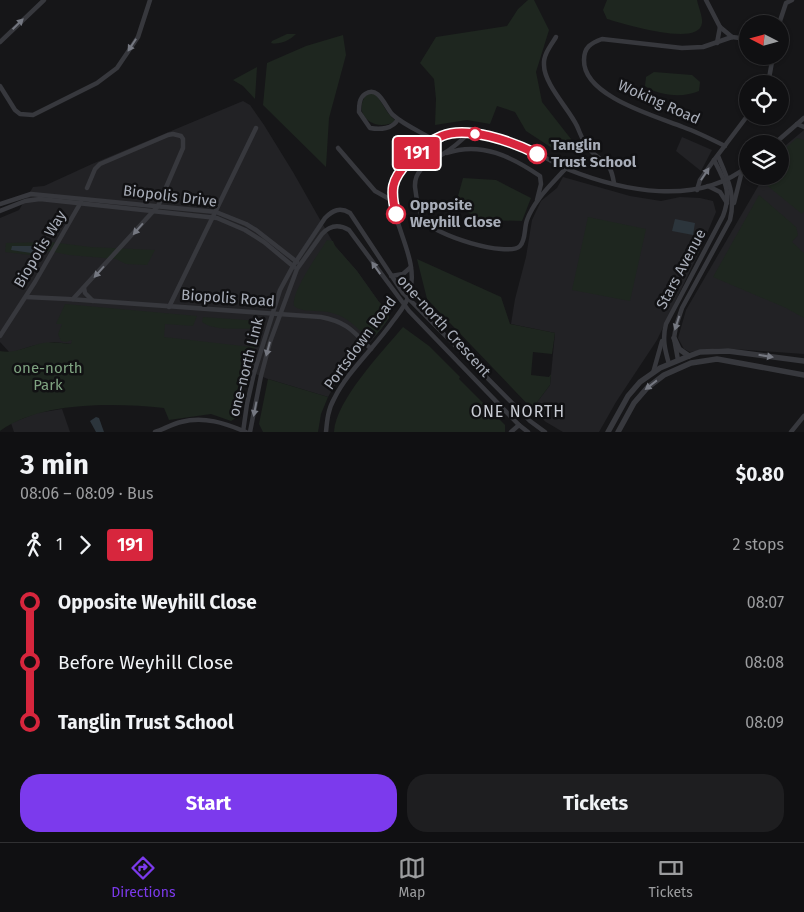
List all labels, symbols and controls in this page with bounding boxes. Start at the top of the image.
north arrow [739,15,789,65]
map controls [739,15,789,185]
one-way arrow [12,18,24,30]
one-way arrow [128,39,137,52]
button: locate [739,75,789,125]
street label: Woking Road [615,76,703,128]
unlabelled marker [468,127,482,141]
button: layers [739,135,789,185]
place label: Tanglin Trust School [551,136,637,171]
line badge: 191 [388,137,446,169]
text: 191 [404,142,430,164]
marker: Tanglin Trust School [527,144,547,164]
one-way arrow [700,168,709,181]
street label: Biopolis Drive [122,181,218,211]
place label: Opposite Weyhill Close [410,196,501,231]
marker: Opposite Weyhill Close [386,204,406,224]
street label: Biopolis Way [10,207,70,291]
one-way arrow [132,222,144,234]
street label: Stars Avenue [652,226,710,312]
one-way arrow [371,262,382,275]
one-way arrow [94,265,105,278]
street label: one-north Crescent [393,271,495,381]
street label: Biopolis Road [180,286,276,310]
street label: Portsdown Road [320,293,400,393]
street label: one-north Link [225,315,267,418]
one-way arrow [673,316,681,331]
one-way arrow [264,342,272,357]
one-way arrow [758,353,774,361]
park label: one-north Park [13,359,83,394]
one-way arrow [645,380,658,391]
one-way arrow [250,402,258,418]
district label: ONE NORTH [471,402,565,421]
text: 3 min [20,448,89,481]
text: $0.80 [736,463,784,486]
text: 08:06 – 08:09 · Bus [20,484,153,503]
icon: walk [20,531,48,559]
icon: forward [71,531,99,559]
text: 191 [117,534,143,556]
text: 1 [56,535,63,554]
text: 2 stops [733,535,784,554]
text: Opposite Weyhill Close [58,591,257,614]
text: 08:07 [747,593,784,612]
text: Before Weyhill Close [58,651,233,674]
text: 08:08 [745,653,784,672]
text: Tanglin Trust School [58,711,234,734]
text: 08:09 [745,713,784,732]
button: Start [20,774,397,832]
button: Tickets [407,774,784,832]
tab: Directions [111,854,175,901]
tab: Map [398,854,426,901]
tab: Tickets [649,854,693,901]

